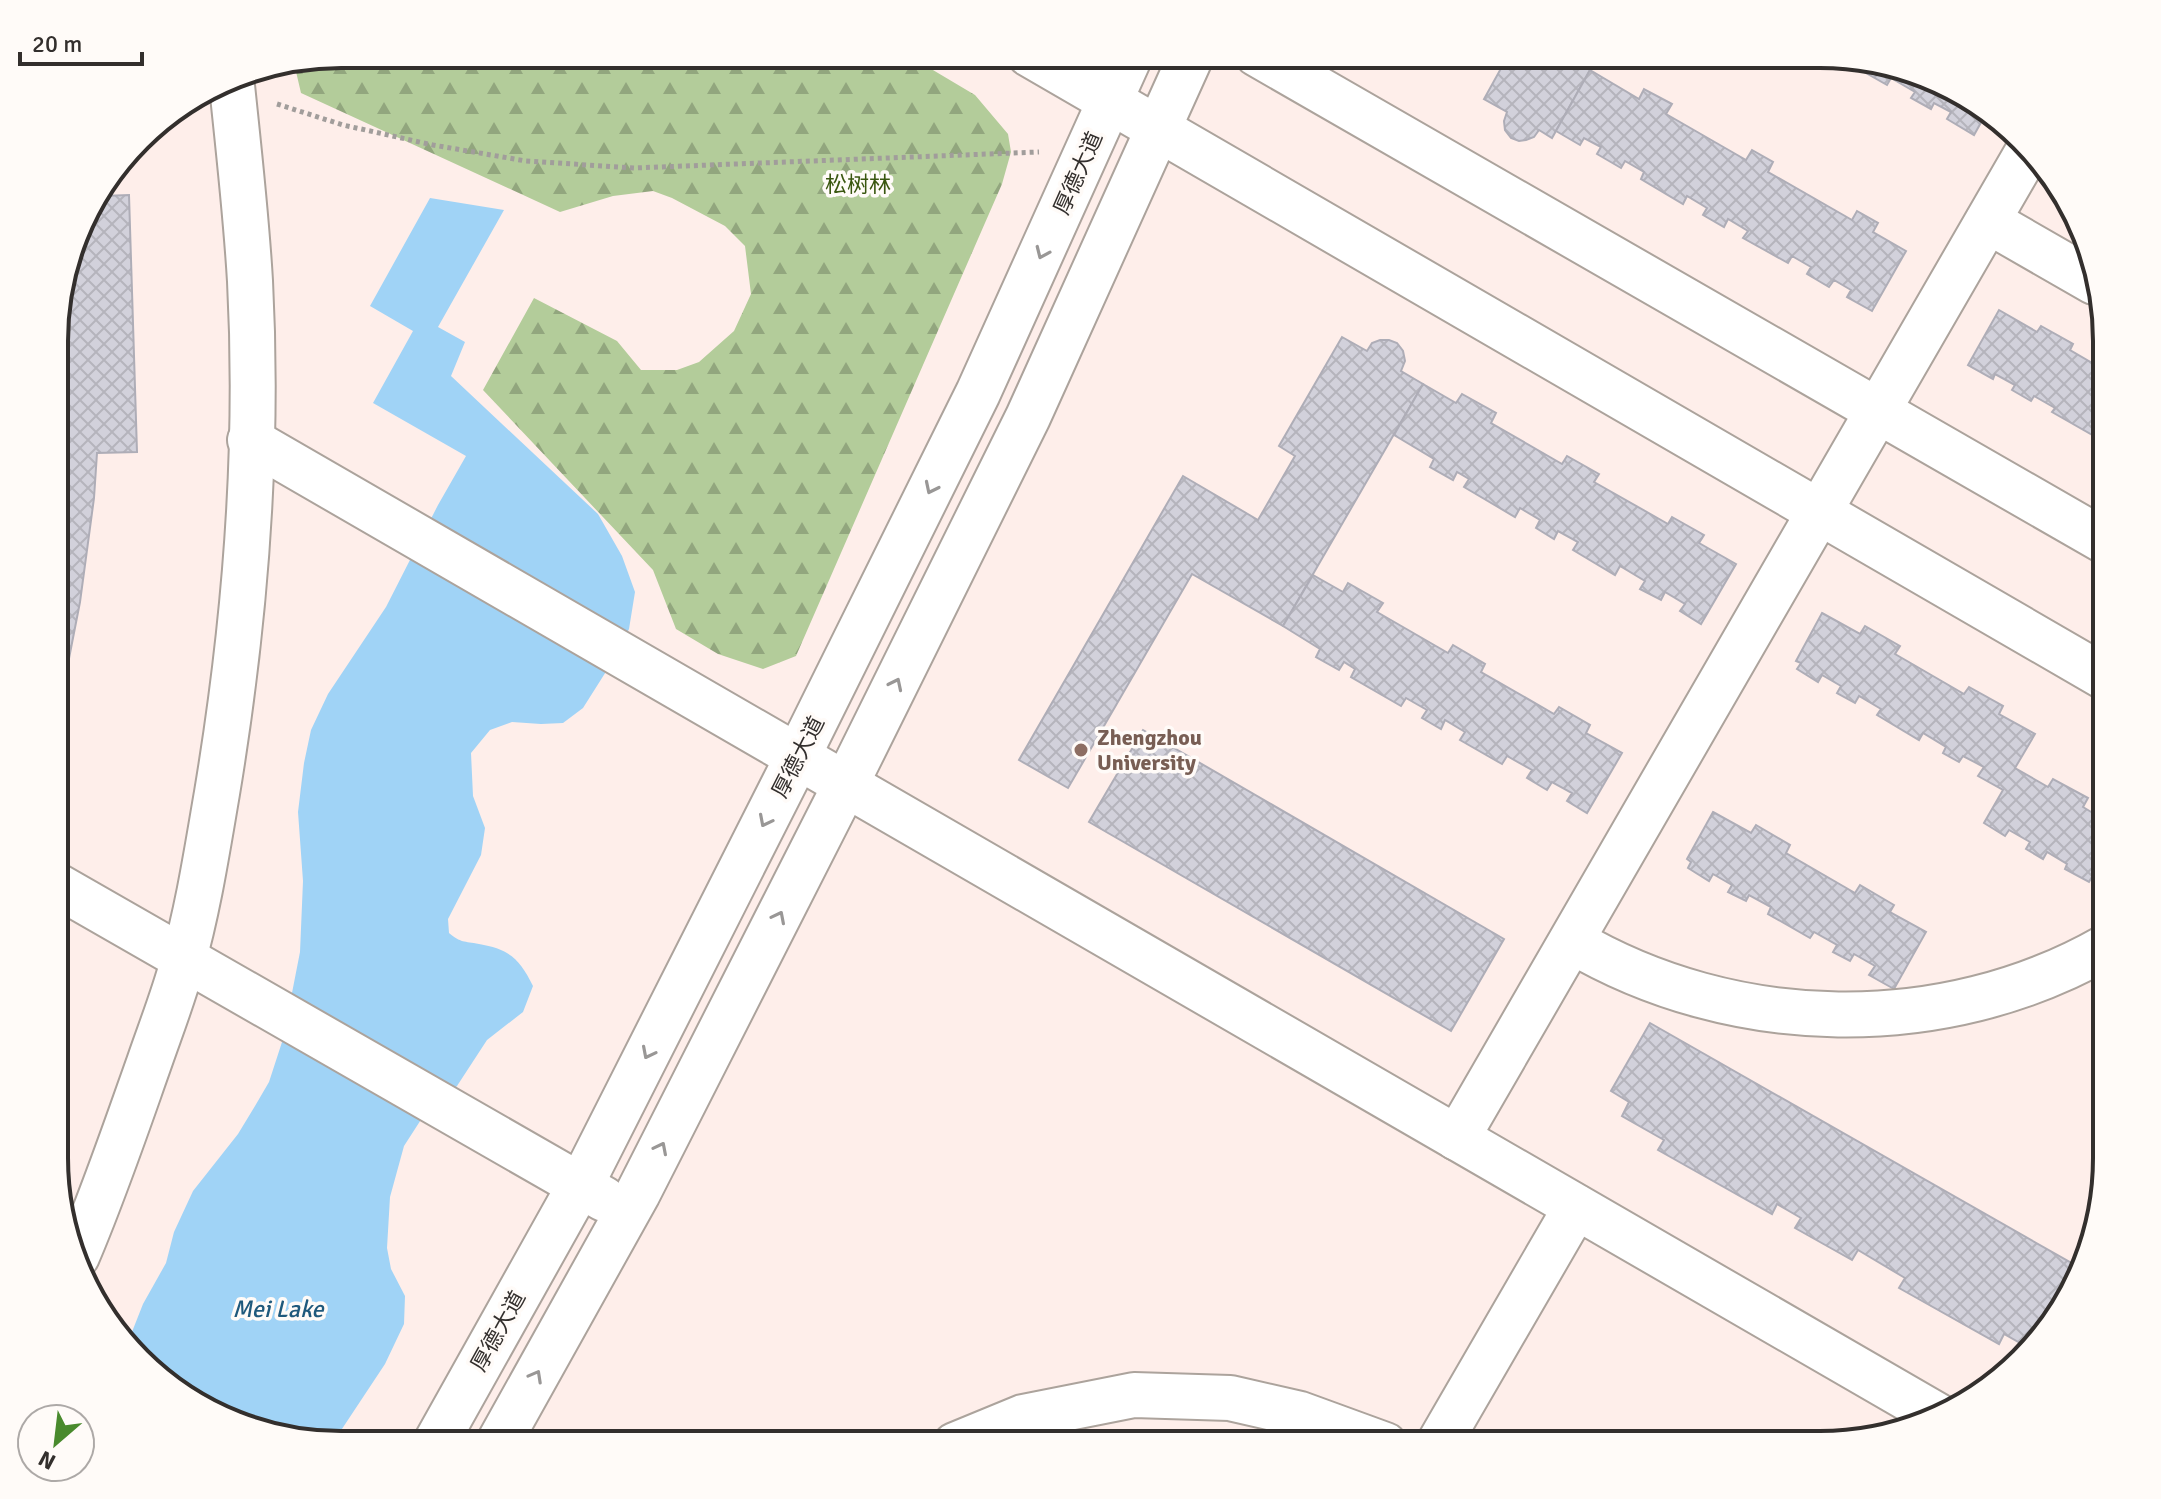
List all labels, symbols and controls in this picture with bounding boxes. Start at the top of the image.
scale bar [20,16,142,66]
text: 20 m [32,29,82,59]
street label: 厚德大道 [1048,127,1108,219]
park label: 松树林 [825,171,891,198]
one-way arrow [1036,245,1052,259]
one-way arrow [925,480,941,495]
one-way arrow [886,678,901,693]
street label: 厚德大道 [766,712,830,802]
place label: Zhengzhou University [1097,724,1202,776]
marker: Zhengzhou University [1072,741,1090,759]
one-way arrow [760,813,775,828]
one-way arrow [769,910,784,925]
one-way arrow [642,1045,657,1060]
one-way arrow [651,1142,666,1157]
street label: 厚德大道 [465,1286,531,1376]
water label: Mei Lake [232,1294,325,1324]
one-way arrow [526,1371,542,1385]
north arrow [16,1403,96,1483]
text: N [34,1445,60,1476]

